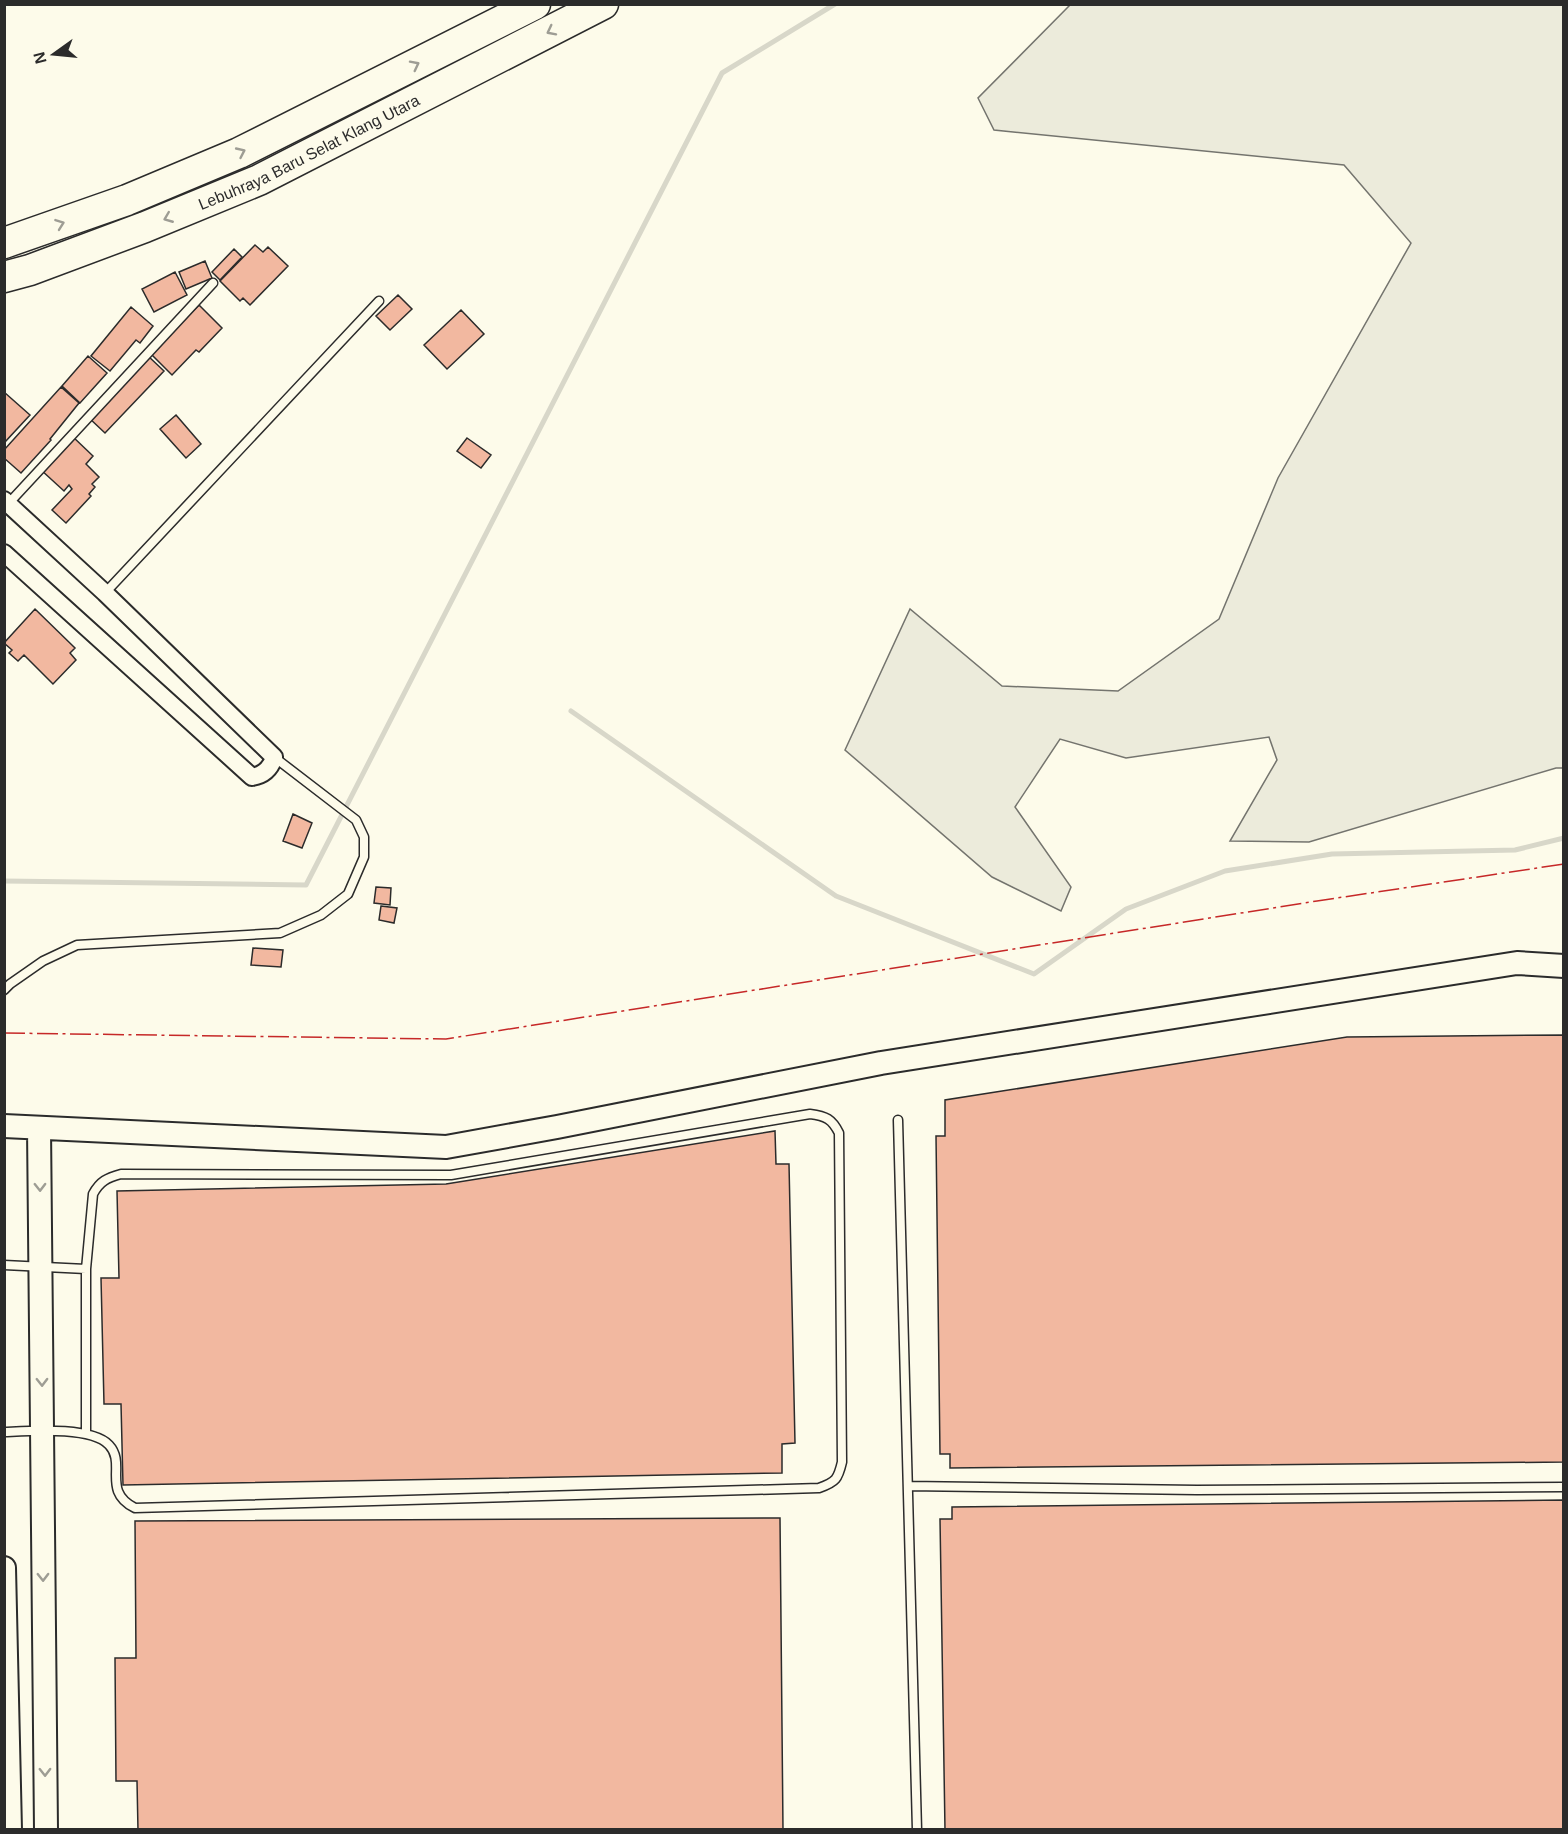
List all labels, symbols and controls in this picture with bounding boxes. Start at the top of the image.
north arrow [24,24,84,84]
one-way arrow [547,24,558,36]
text: N [30,50,50,66]
one-way arrow [409,60,420,72]
street label: Lebuhraya Baru Selat Klang Utara [196,91,422,213]
one-way arrow [234,147,245,159]
one-way arrow [164,211,175,223]
one-way arrow [54,219,65,232]
one-way arrow [34,1182,46,1191]
one-way arrow [36,1377,48,1386]
one-way arrow [37,1572,50,1581]
one-way arrow [39,1767,51,1776]

